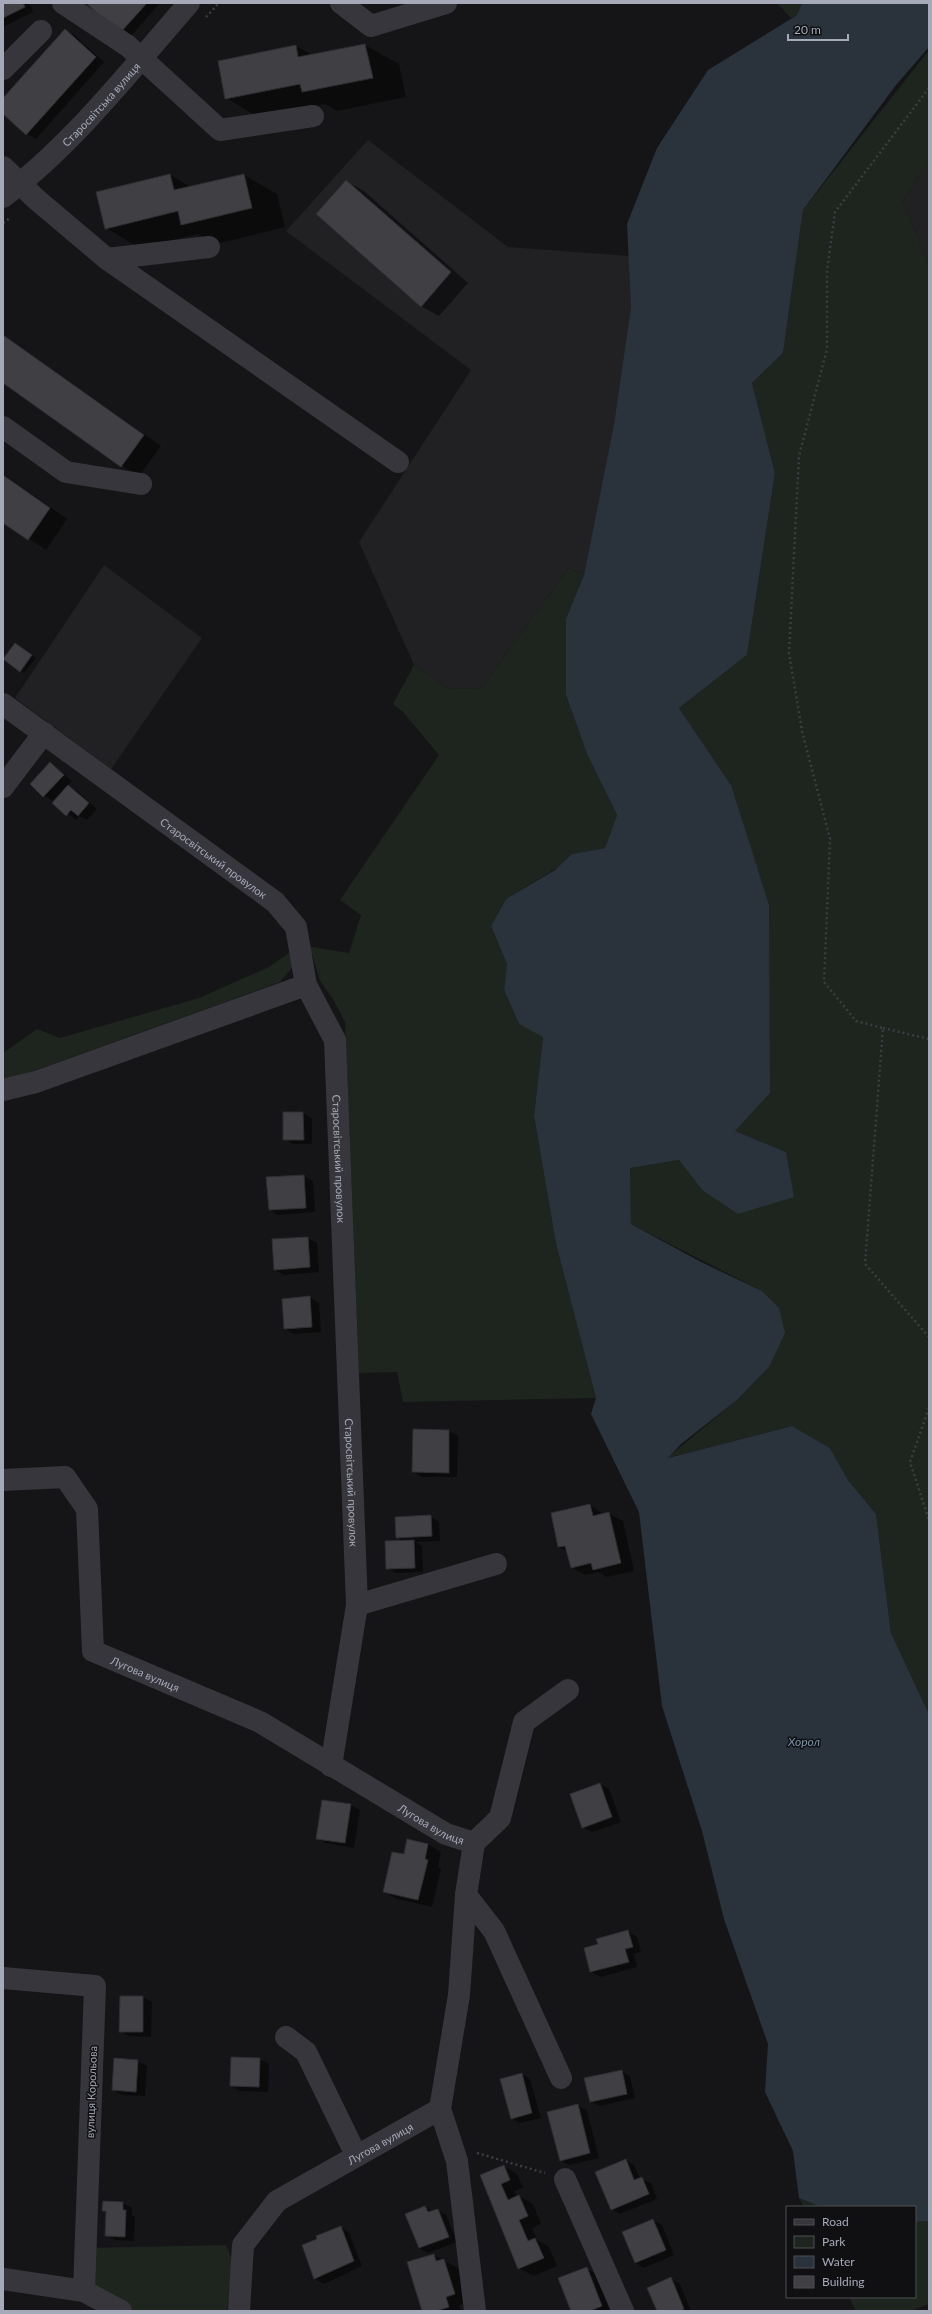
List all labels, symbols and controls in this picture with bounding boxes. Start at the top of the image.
scale bar [788,16,848,42]
text: 20 m [794,22,821,37]
street label: Старосвітська вулиця [59,59,142,149]
street label: Старосвітський провулок [158,815,270,901]
street label: Старосвітський провулок [331,1094,349,1224]
street label: Старосвітський провулок [343,1418,361,1547]
street label: Лугова вулиця [108,1653,182,1694]
water label: Хорол [787,1734,820,1749]
street label: Лугова вулиця [395,1800,466,1846]
street label: вулиця Корольова [83,2046,99,2138]
street label: Лугова вулиця [344,2119,415,2167]
legend [786,2206,916,2298]
text: Road [822,2214,849,2229]
text: Park [822,2234,846,2249]
text: Water [822,2254,855,2269]
text: Building [822,2274,865,2289]

